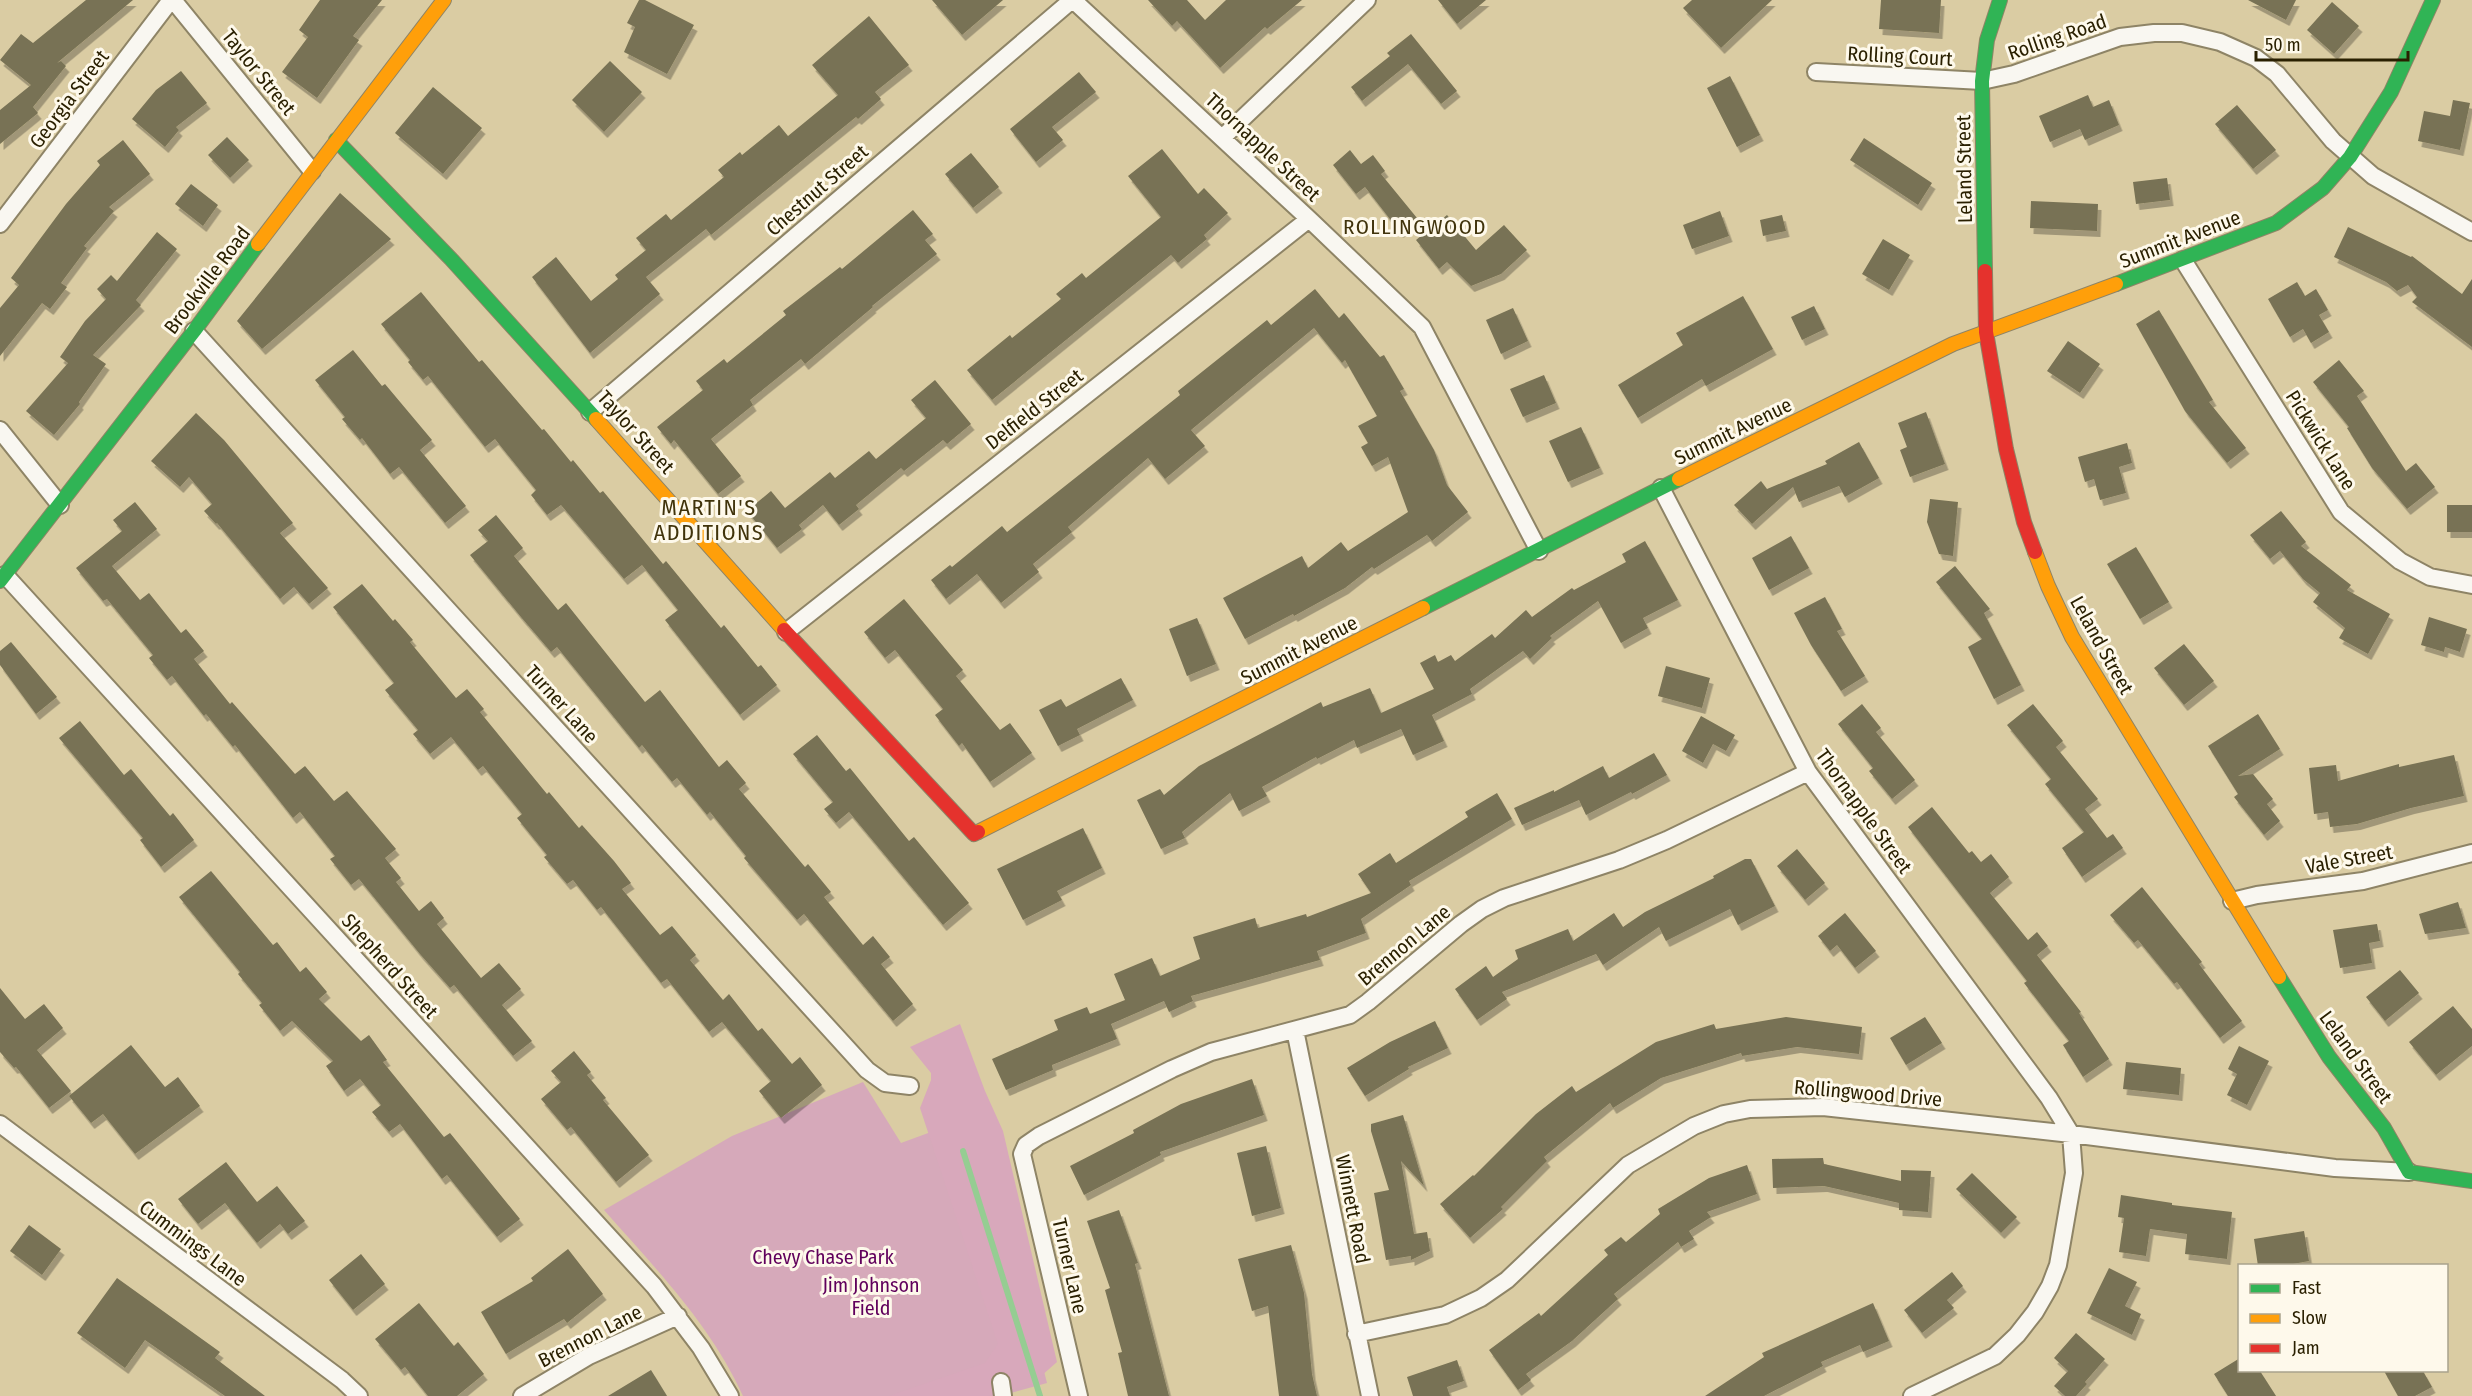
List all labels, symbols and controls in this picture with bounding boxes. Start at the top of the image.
street label: Rolling Road [2004,9,2110,65]
street label: Taylor Street [217,24,301,120]
scale bar [2256,24,2408,62]
text: 50 m [2265,34,2301,56]
street label: Rolling Court [1847,41,1954,71]
street label: Georgia Street [24,45,114,153]
street label: Thornapple Street [1201,88,1326,207]
street label: Leland Street [1951,114,1977,223]
street label: Chestnut Street [761,139,873,241]
street label: Summit Avenue [2116,205,2244,273]
district label: ROLLINGWOOD [1343,214,1487,240]
street label: Brookville Road [159,222,255,338]
street label: Delfield Street [981,363,1088,454]
street label: Taylor Street [593,386,680,479]
street label: Pickwick Lane [2281,386,2361,494]
street label: Summit Avenue [1670,392,1796,470]
district label: MARTIN'S ADDITIONS [654,494,764,546]
street label: Leland Street [2065,592,2139,699]
street label: Summit Avenue [1237,610,1361,690]
street label: Turner Lane [521,660,603,748]
street label: Thornapple Street [1811,744,1917,878]
street label: Vale Street [2304,839,2395,878]
street label: Brennon Lane [1353,899,1455,991]
street label: Shepherd Street [337,909,444,1024]
street label: Leland Street [2314,1006,2398,1108]
street label: Rollingwood Drive [1793,1075,1943,1111]
street label: Winnett Road [1331,1153,1375,1265]
street label: Cummings Lane [135,1195,251,1291]
street label: Turner Lane [1047,1216,1093,1316]
park label: Chevy Chase Park [752,1245,894,1269]
legend [2238,1264,2448,1372]
park label: Jim Johnson Field [822,1273,920,1320]
text: Fast [2292,1277,2321,1299]
street label: Brennon Lane [534,1300,646,1372]
text: Slow [2292,1307,2327,1329]
text: Jam [2292,1337,2320,1359]

